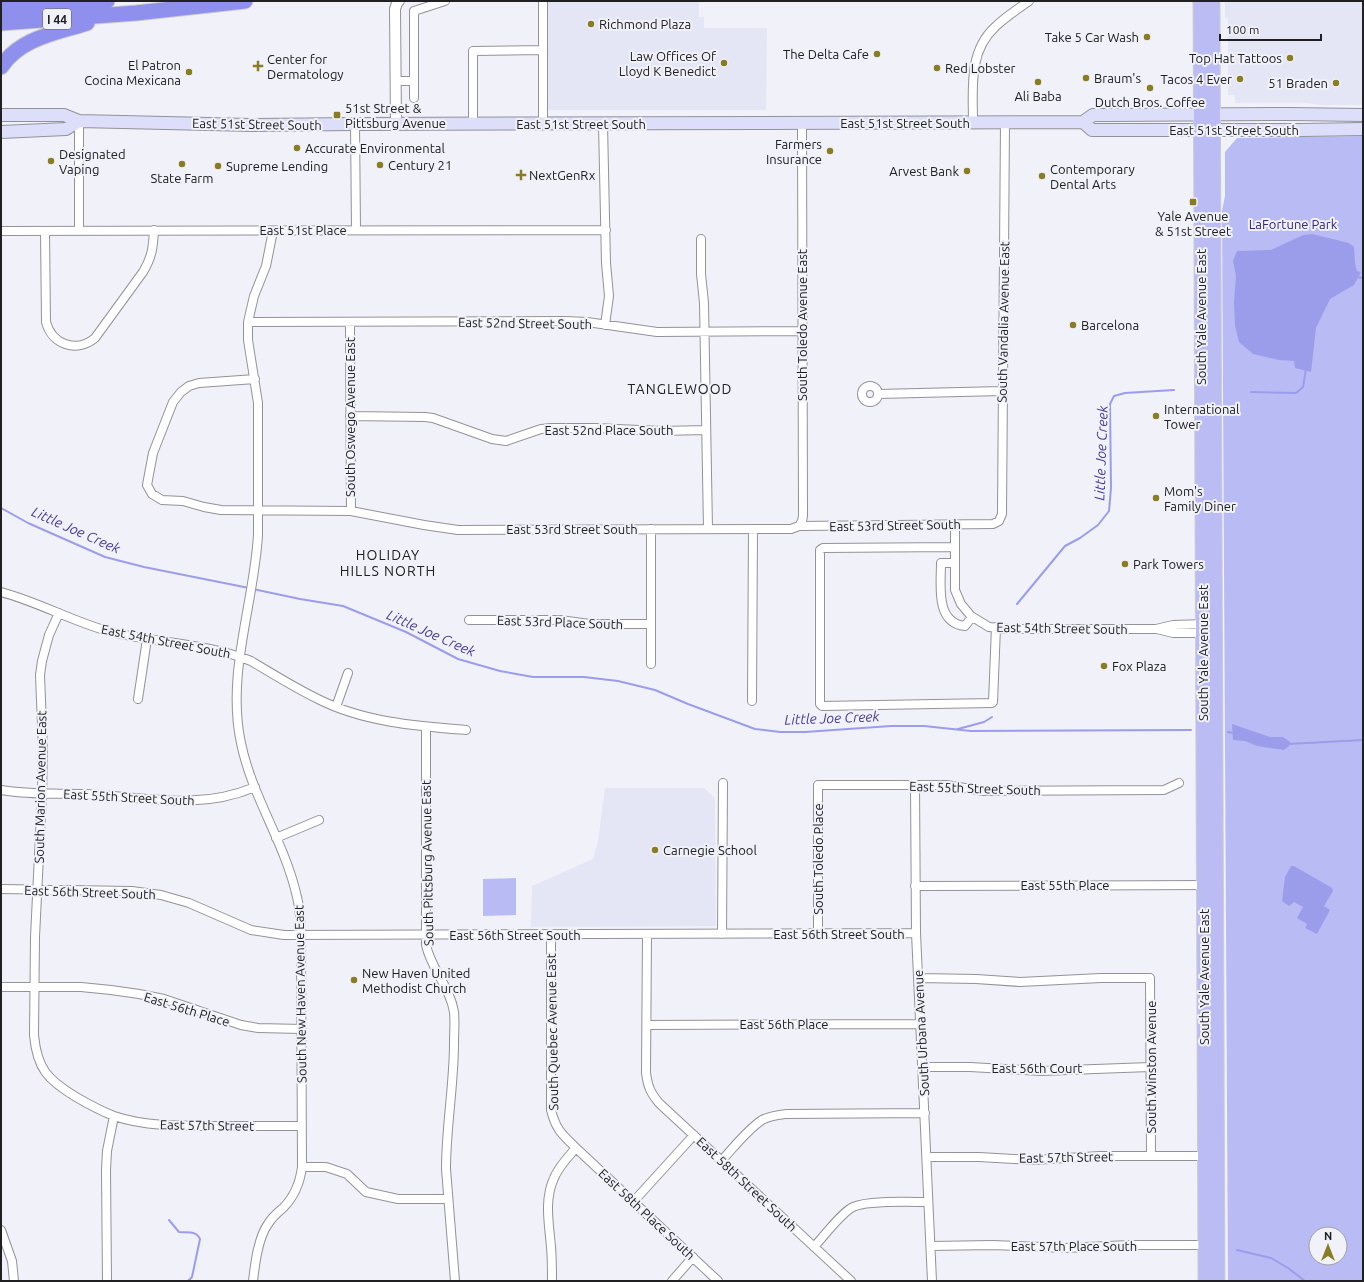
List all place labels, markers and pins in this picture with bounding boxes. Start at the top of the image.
place label: Richmond Plaza [599,17,691,31]
marker: Richmond Plaza [586,19,596,29]
place label: Take 5 Car Wash [1045,30,1139,44]
marker: Take 5 Car Wash [1142,32,1152,42]
place label: The Delta Cafe [783,47,869,61]
place label: Law Offices Of Lloyd K Benedict [619,49,716,78]
marker: The Delta Cafe [872,49,882,59]
place label: Top Hat Tattoos [1189,51,1282,65]
place label: Center for Dermatology [267,52,344,81]
marker: Top Hat Tattoos [1285,53,1295,63]
place label: El Patron Cocina Mexicana [84,58,181,87]
marker: Law Offices Of Lloyd K Benedict [719,58,729,68]
marker: Center for Dermatology [252,60,264,72]
place label: Red Lobster [945,61,1016,75]
marker: Red Lobster [932,63,942,73]
marker: El Patron Cocina Mexicana [184,67,194,77]
place label: Braum's [1094,71,1141,85]
place label: Tacos 4 Ever [1160,72,1232,86]
marker: Braum's [1081,73,1091,83]
marker: Tacos 4 Ever [1235,74,1245,84]
place label: 51 Braden [1268,76,1328,90]
marker: Ali Baba [1033,77,1043,87]
marker: 51 Braden [1331,78,1341,88]
marker: Dutch Bros. Coffee [1145,83,1155,93]
place label: Ali Baba [1014,89,1062,103]
place label: Dutch Bros. Coffee [1095,95,1205,109]
place label: 51st Street & Pittsburg Avenue [345,101,446,130]
marker: 51st Street & Pittsburg Avenue [332,110,342,120]
place label: Farmers Insurance [766,137,822,166]
place label: Accurate Environmental [305,141,445,155]
marker: Accurate Environmental [292,143,302,153]
marker: Farmers Insurance [825,146,835,156]
place label: Designated Vaping [59,147,126,176]
marker: Designated Vaping [46,156,56,166]
place label: Century 21 [388,158,452,172]
marker: State Farm [177,159,187,169]
place label: Supreme Lending [226,159,328,173]
marker: Century 21 [375,160,385,170]
marker: Supreme Lending [213,161,223,171]
place label: Contemporary Dental Arts [1050,162,1135,191]
place label: Arvest Bank [889,164,959,178]
marker: Arvest Bank [962,166,972,176]
place label: NextGenRx [529,168,596,182]
marker: NextGenRx [516,170,526,180]
place label: State Farm [151,171,214,185]
marker: Contemporary Dental Arts [1037,171,1047,181]
marker: Yale Avenue & 51st Street [1188,197,1198,207]
place label: Yale Avenue & 51st Street [1155,209,1231,238]
place label: Barcelona [1081,318,1139,332]
marker: Barcelona [1068,320,1078,330]
place label: International Tower [1164,402,1240,431]
marker: International Tower [1151,411,1161,421]
place label: Mom's Family Diner [1164,484,1236,513]
marker: Mom's Family Diner [1151,493,1161,503]
place label: Park Towers [1133,557,1204,571]
marker: Park Towers [1120,559,1130,569]
place label: Fox Plaza [1112,659,1166,673]
marker: Fox Plaza [1099,661,1109,671]
place label: Carnegie School [663,843,757,857]
marker: Carnegie School [650,845,660,855]
place label: New Haven United Methodist Church [362,966,470,995]
marker: New Haven United Methodist Church [349,975,359,985]

